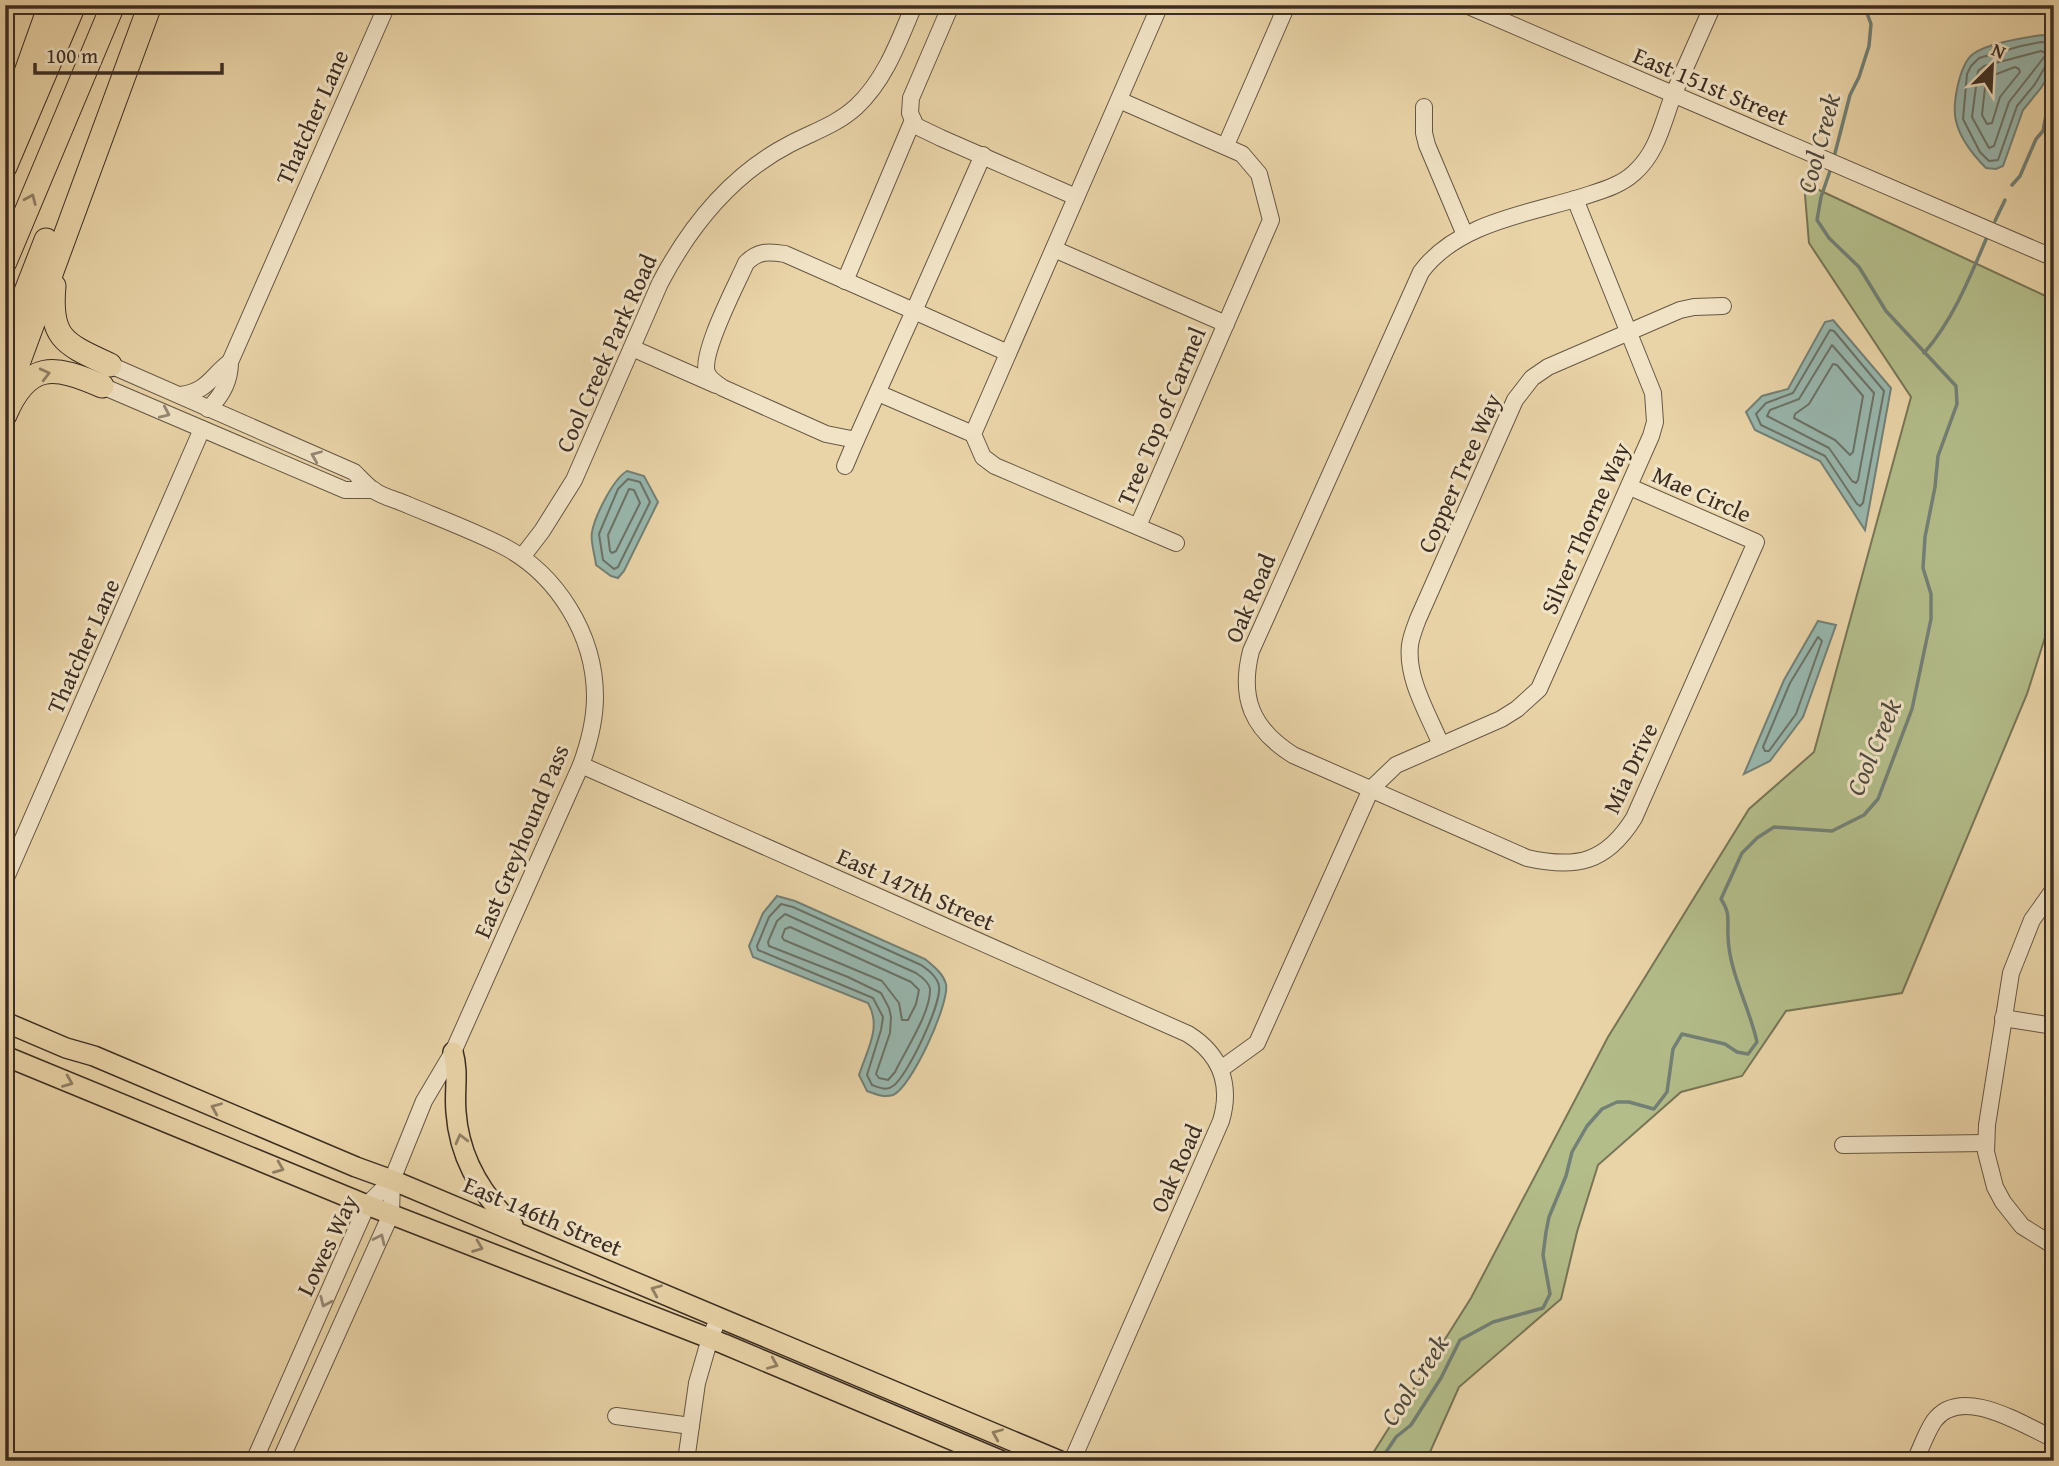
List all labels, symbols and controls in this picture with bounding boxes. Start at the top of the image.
scale bar [35,32,222,76]
north arrow [1958,32,2028,102]
text: N [1987,35,2011,66]
street label: East 151st Street [1628,38,1794,135]
text: 100 m [46,40,98,71]
street label: Thatcher Lane [267,44,357,190]
water label: Cool Creek [1786,89,1850,197]
one-way arrow [23,193,37,206]
street label: Cool Creek Park Road [547,248,666,458]
street label: Tree Top of Carmel [1108,321,1215,511]
one-way arrow [38,368,50,382]
street label: Copper Tree Way [1408,388,1510,558]
one-way arrow [158,405,170,419]
street label: Silver Thorne Way [1531,436,1639,620]
one-way arrow [311,451,323,465]
street label: Mae Circle [1647,457,1757,531]
street label: Oak Road [1216,548,1284,648]
street label: Thatcher Lane [38,573,128,719]
water label: Cool Creek [1835,693,1911,801]
street label: Mia Drive [1594,717,1666,819]
street label: East Greyhound Pass [464,739,578,943]
street label: East 147th Street [832,839,1001,940]
one-way arrow [62,1074,74,1088]
one-way arrow [210,1102,222,1116]
street label: Oak Road [1141,1118,1211,1218]
one-way arrow [455,1133,469,1145]
one-way arrow [272,1160,284,1174]
street label: East 146th Street [458,1167,628,1265]
street label: Lowes Way [287,1188,367,1302]
one-way arrow [371,1234,385,1246]
one-way arrow [471,1239,483,1253]
one-way arrow [651,1284,664,1298]
one-way arrow [319,1295,333,1307]
water label: Cool Creek [1370,1327,1458,1433]
one-way arrow [766,1356,778,1370]
one-way arrow [992,1428,1004,1442]

